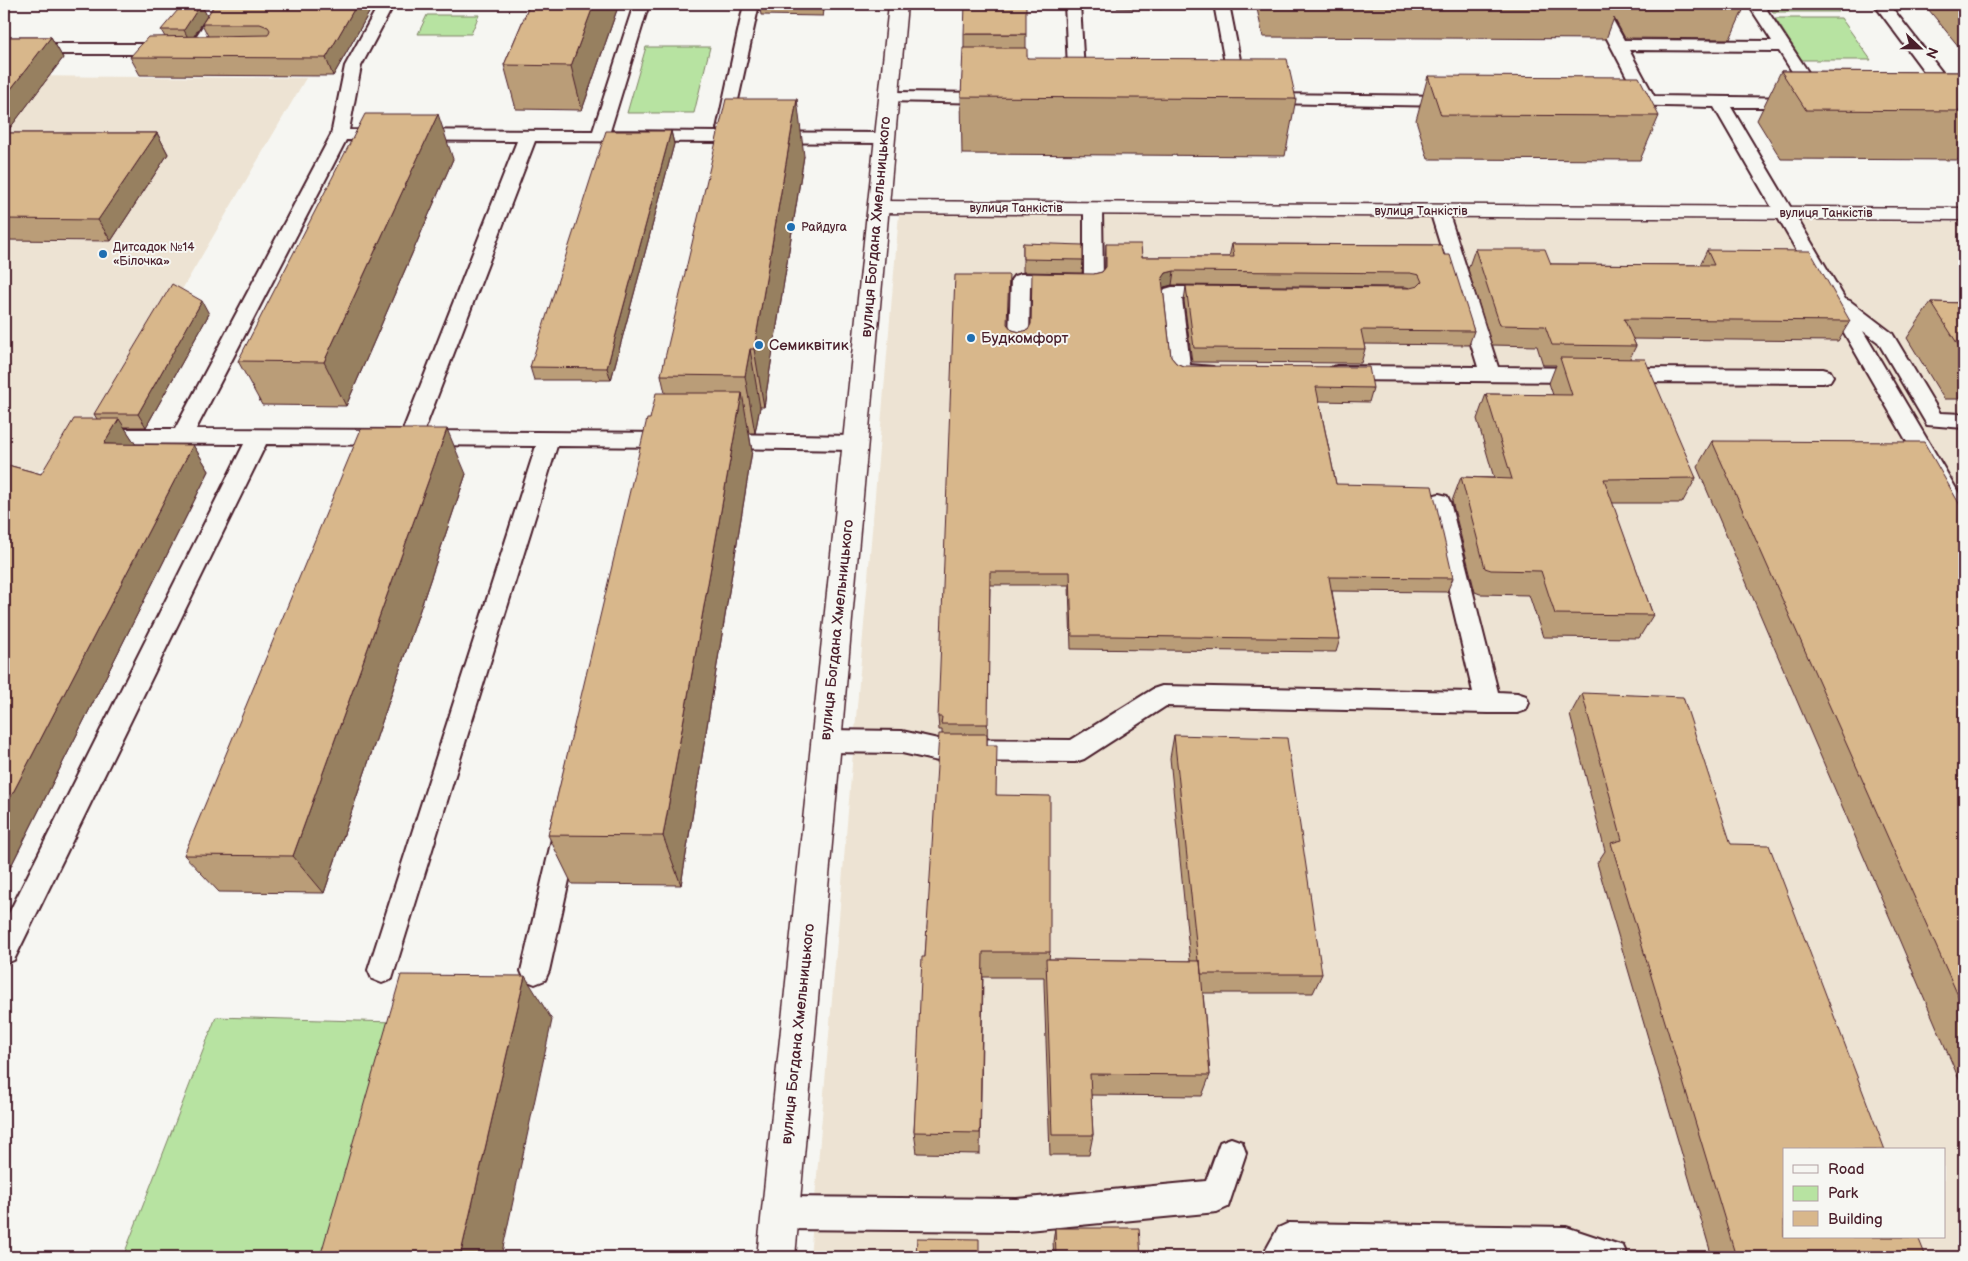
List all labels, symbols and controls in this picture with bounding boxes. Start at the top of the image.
north arrow [1896,22,1946,72]
text: N [1922,45,1941,61]
street label: вулиця Богдана Хмельницького [857,116,895,338]
street label: вулиця Танкістів [969,201,1063,216]
street label: вулиця Танкістів [1374,204,1468,219]
street label: вулиця Танкістів [1779,206,1873,221]
place label: Райдуга [801,220,847,235]
marker: Райдуга [785,221,797,233]
place label: Дитсадок №14 «Білочка» [113,240,195,269]
marker: Дитсадок №14 «Білочка» [97,248,109,260]
place label: Будкомфорт [981,329,1068,348]
marker: Будкомфорт [965,332,977,344]
place label: Семиквітик [769,336,849,355]
marker: Семиквітик [753,339,765,351]
street label: вулиця Богдана Хмельницького [816,519,858,741]
street label: вулиця Богдана Хмельницького [777,923,819,1145]
legend [1783,1148,1946,1238]
text: Road [1828,1160,1864,1179]
text: Park [1828,1184,1859,1203]
text: Building [1828,1210,1883,1229]

